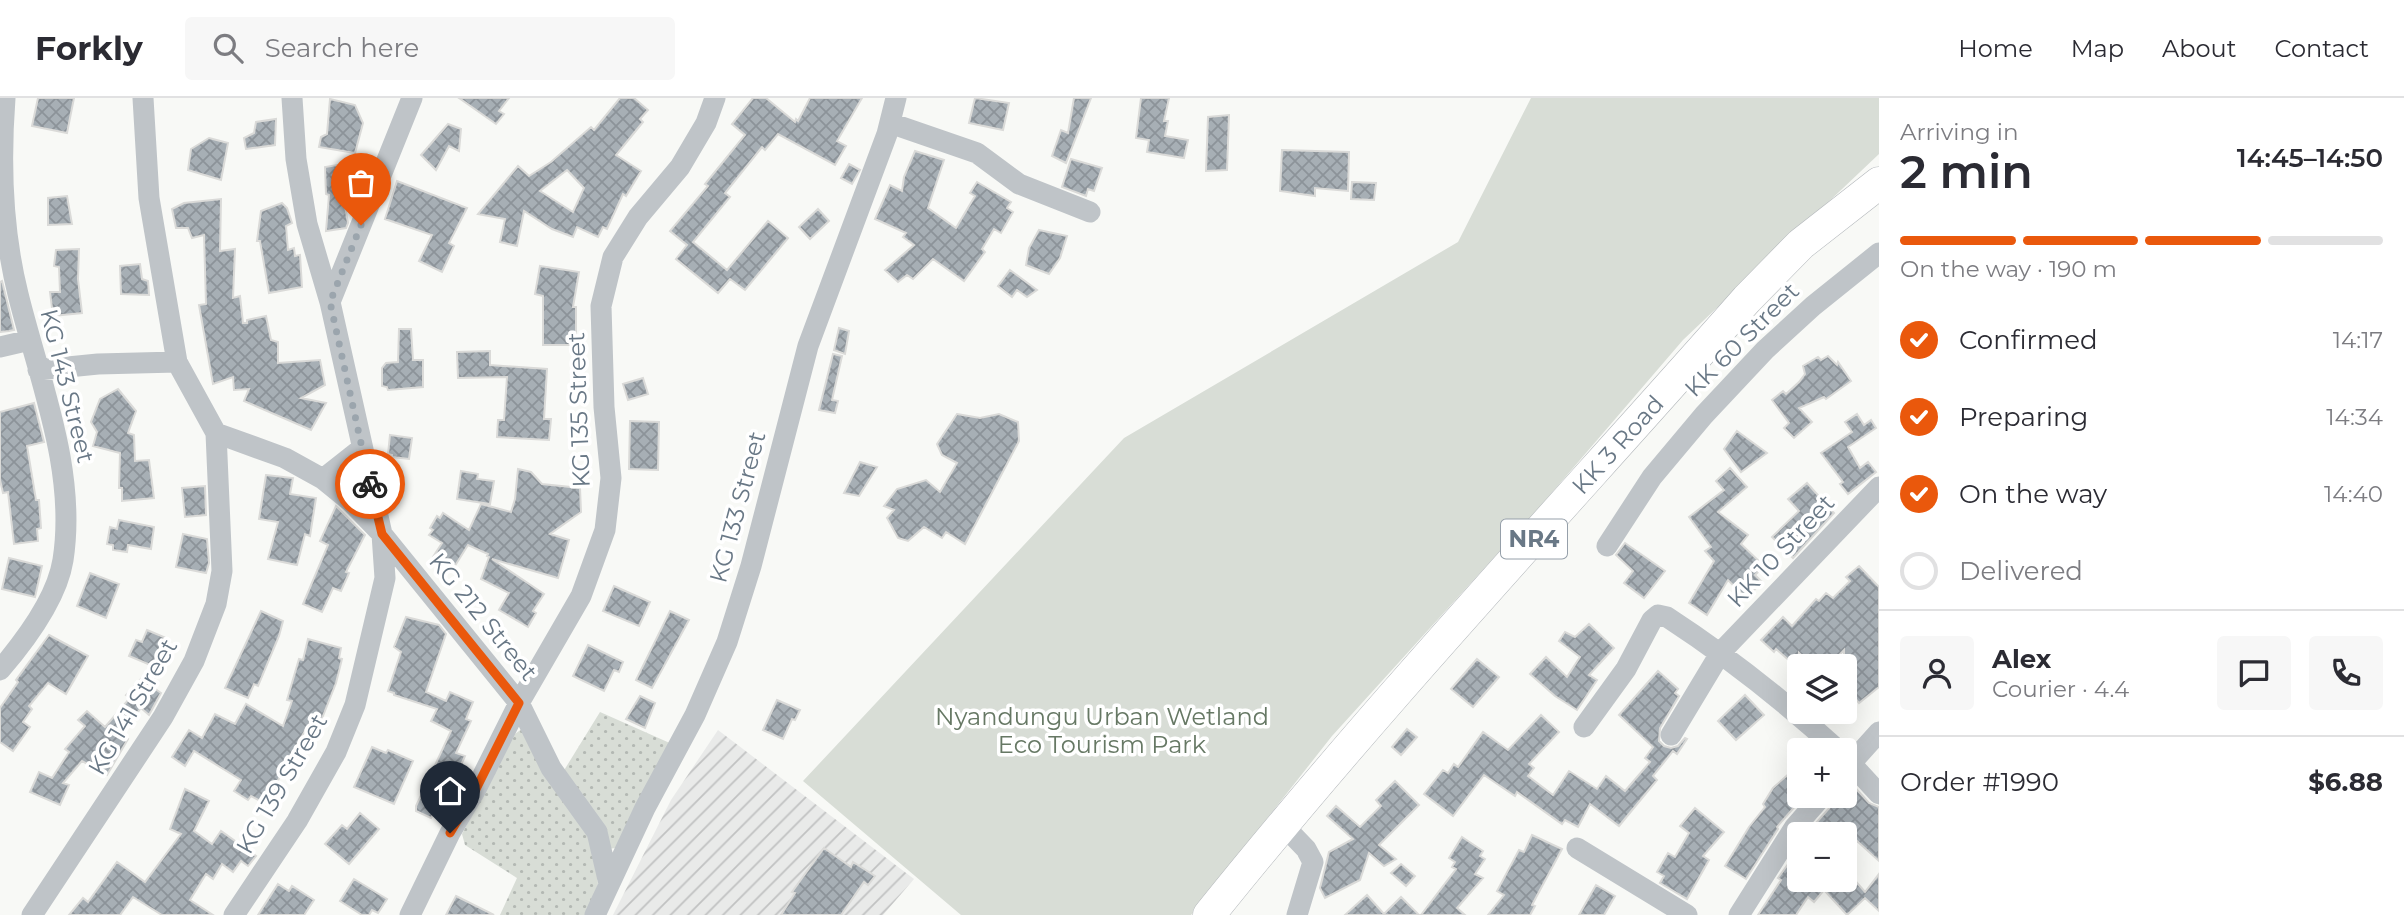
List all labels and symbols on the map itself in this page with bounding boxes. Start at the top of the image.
pin [331,153,391,225]
street label: KK 60 Street [1678,276,1805,403]
street label: KG 143 Street [34,306,101,466]
street label: KG 135 Street [561,332,596,488]
street label: KK 3 Road [1566,389,1670,500]
street label: KG 133 Street [703,428,772,586]
courier [335,449,405,519]
street label: KK 10 Street [1721,488,1840,613]
road number: NR4 [1501,520,1567,559]
street label: KG 212 Street [423,547,544,687]
street label: KG 141 Street [82,633,183,780]
park label: Nyandungu Urban Wetland Eco Tourism Park [935,702,1269,759]
street label: KG 139 Street [230,708,333,859]
pin [420,761,480,833]

